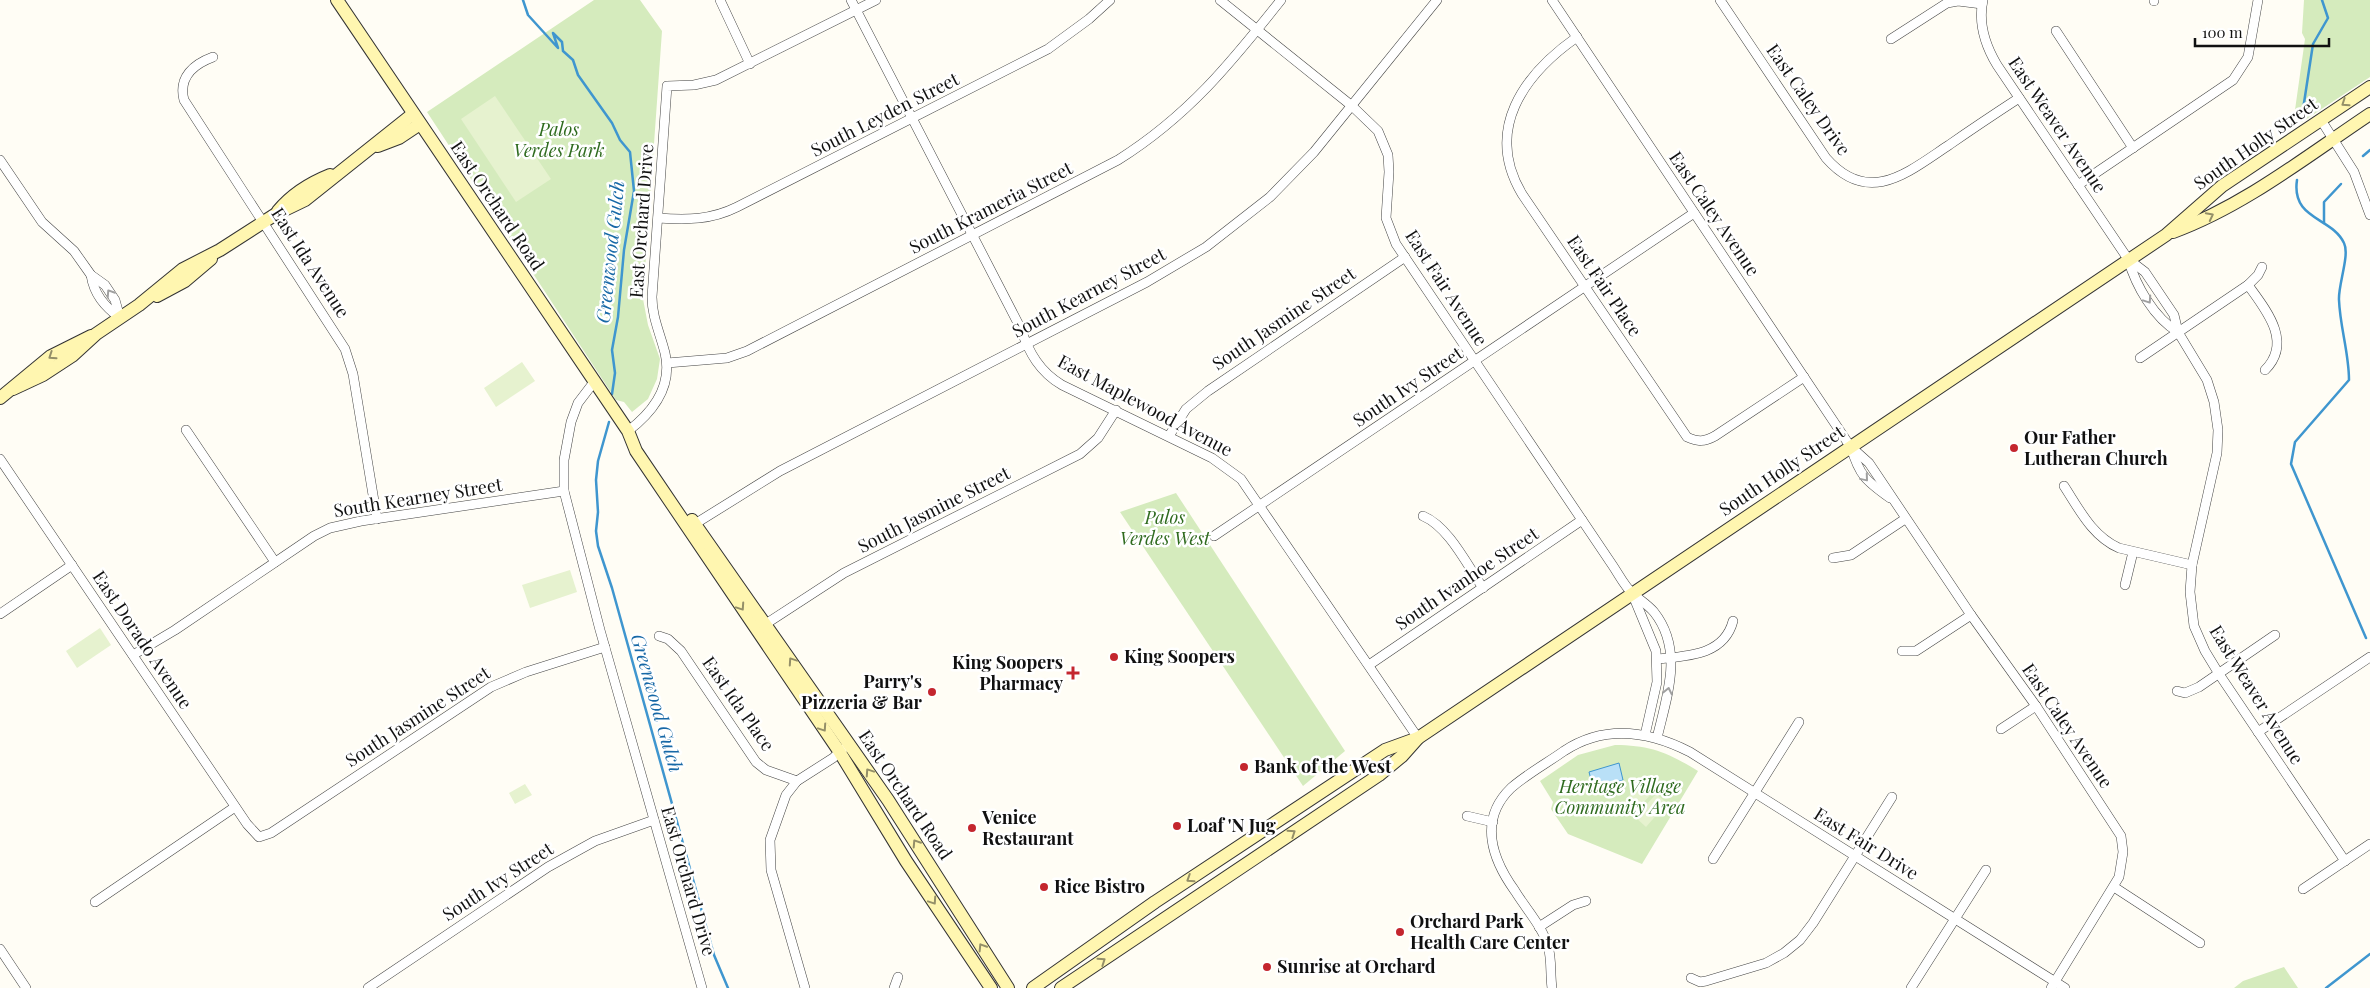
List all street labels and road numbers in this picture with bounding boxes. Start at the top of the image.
street label: East Caley Drive [1761,39,1856,160]
street label: East Weaver Avenue [2003,52,2112,197]
street label: South Leyden Street [806,66,963,162]
street label: South Holly Street [2189,91,2323,195]
street label: East Orchard Road [446,136,550,275]
street label: East Orchard Drive [624,143,658,299]
street label: East Caley Avenue [1664,146,1765,281]
street label: South Krameria Street [905,155,1077,259]
street label: East Ida Avenue [266,203,355,322]
street label: East Fair Avenue [1400,225,1493,350]
street label: East Fair Place [1562,230,1648,341]
street label: South Kearney Street [1008,241,1170,343]
street label: South Jasmine Street [1207,261,1360,375]
street label: South Ivy Street [1348,340,1468,432]
street label: East Maplewood Avenue [1054,349,1237,461]
street label: South Holly Street [1714,419,1849,521]
street label: South Jasmine Street [853,460,1014,558]
street label: South Kearney Street [332,472,505,522]
street label: South Ivanhoe Street [1390,521,1543,635]
street label: East Dorado Avenue [88,566,198,713]
street label: East Weaver Avenue [2204,620,2309,769]
street label: East Ida Place [697,651,780,755]
street label: East Caley Avenue [2017,658,2118,793]
street label: South Jasmine Street [341,660,495,772]
street label: East Orchard Road [854,725,958,864]
street label: East Fair Drive [1810,801,1923,885]
street label: East Orchard Drive [656,803,722,958]
street label: South Ivy Street [437,836,558,926]

